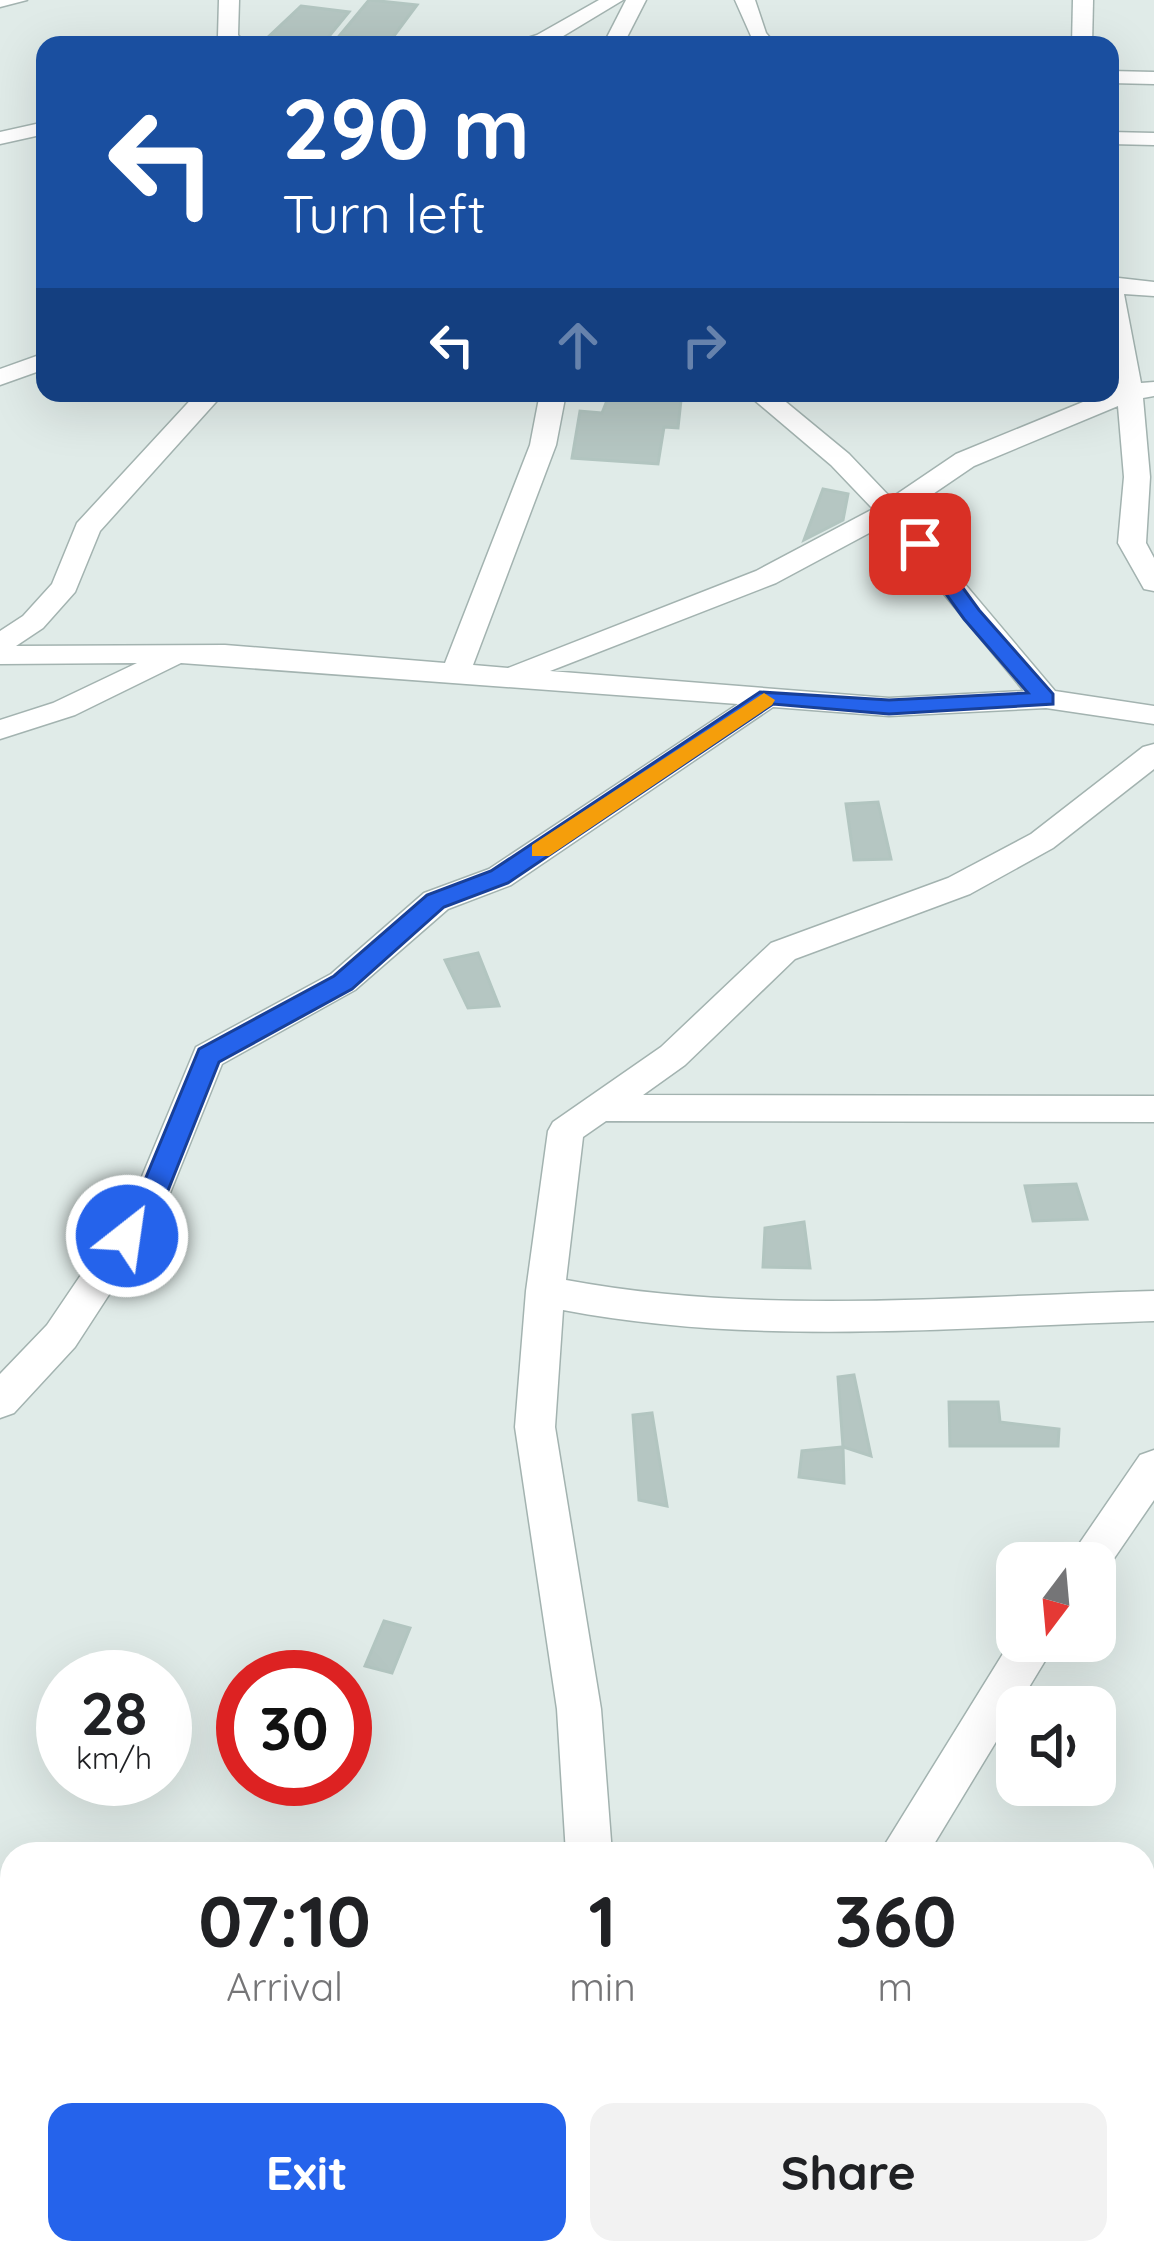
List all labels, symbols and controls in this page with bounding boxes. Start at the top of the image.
text: 290 m [282,75,530,180]
icon: left [84,84,240,240]
text: Turn left [282,179,486,247]
icon: left [419,312,485,378]
icon: ahead [545,312,611,378]
icon: right [671,312,737,378]
pin [869,493,971,595]
icon: arrive [887,511,953,577]
position arrow [64,1173,190,1299]
north arrow [996,1542,1116,1662]
map controls [996,1542,1116,1806]
speed limit sign: 30 [216,1650,372,1806]
text: 28 [80,1675,148,1750]
button: sound [996,1686,1116,1806]
text: km/h [76,1739,152,1777]
text: 07:10 [198,1875,371,1965]
text: 1 [588,1875,617,1965]
text: 360 [834,1875,957,1965]
text: Arrival [226,1962,343,2011]
text: min [569,1962,636,2011]
text: m [878,1962,913,2011]
button: Exit [48,2103,566,2241]
button: Share [590,2103,1107,2241]

